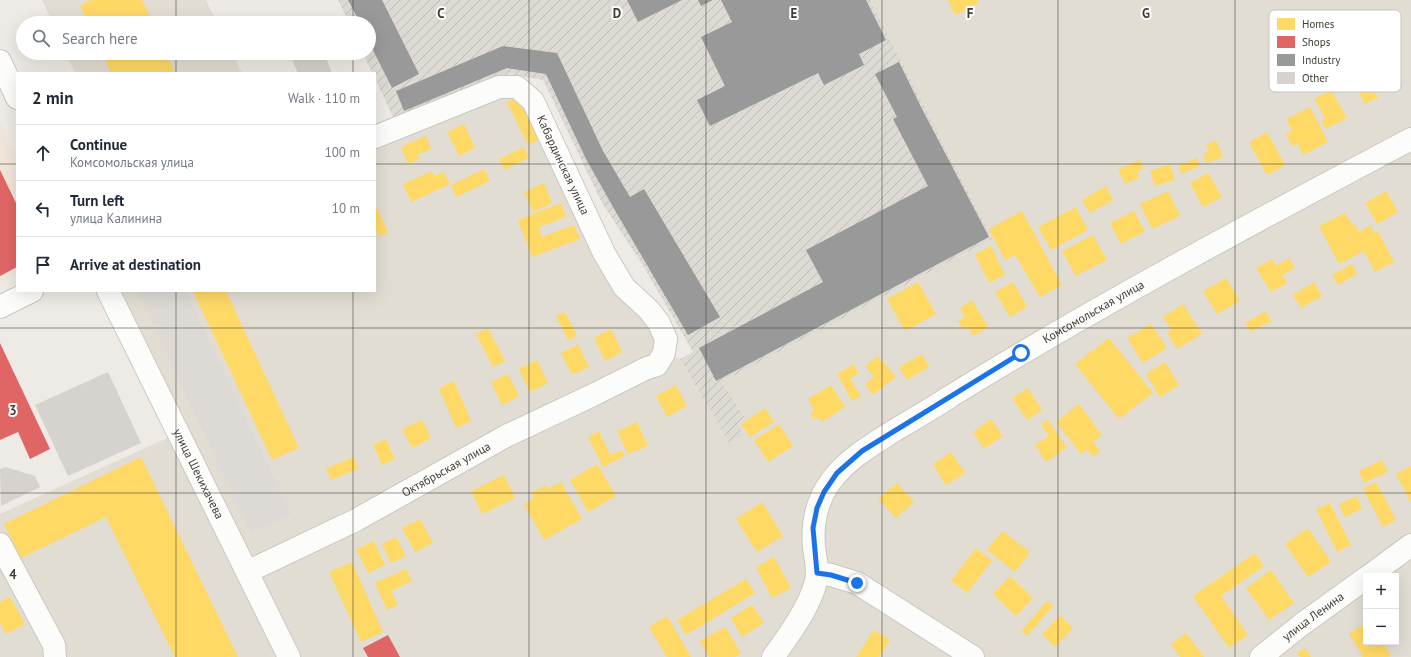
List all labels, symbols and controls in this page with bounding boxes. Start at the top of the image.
text: C [437,5,445,22]
text: D [613,5,621,22]
text: E [791,5,798,22]
text: F [967,5,974,22]
text: G [1142,5,1150,22]
legend [1269,10,1401,92]
search box [16,16,376,60]
text: Homes [1302,17,1335,31]
icon: search [30,27,52,49]
text: Search here [62,29,138,48]
text: Shops [1302,35,1331,49]
text: Industry [1302,53,1341,67]
text: Other [1302,71,1329,85]
text: 2 min [32,87,73,109]
text: Walk · 110 m [288,90,360,107]
street label: Кабардинская улица [534,113,593,217]
text: Continue [70,135,127,154]
icon: ahead [32,142,54,164]
text: 100 m [325,144,360,161]
text: Комсомольская улица [70,154,194,171]
text: Turn left [70,191,124,210]
icon: left [32,198,54,220]
text: 10 m [332,200,360,217]
text: улица Калинина [70,210,162,227]
icon: arrive [32,254,54,276]
text: Arrive at destination [70,255,201,274]
street label: Комсомольская улица [1040,276,1147,346]
route start [1012,344,1030,362]
text: 3 [9,402,17,419]
street label: улица Шекихачева [170,426,228,521]
street label: Октябрьская улица [399,438,493,500]
text: 4 [9,566,17,583]
map controls [1363,573,1399,645]
button: + [1363,573,1399,609]
route end [848,574,866,592]
street label: улица Ленина [1279,589,1347,644]
button: − [1363,609,1399,645]

